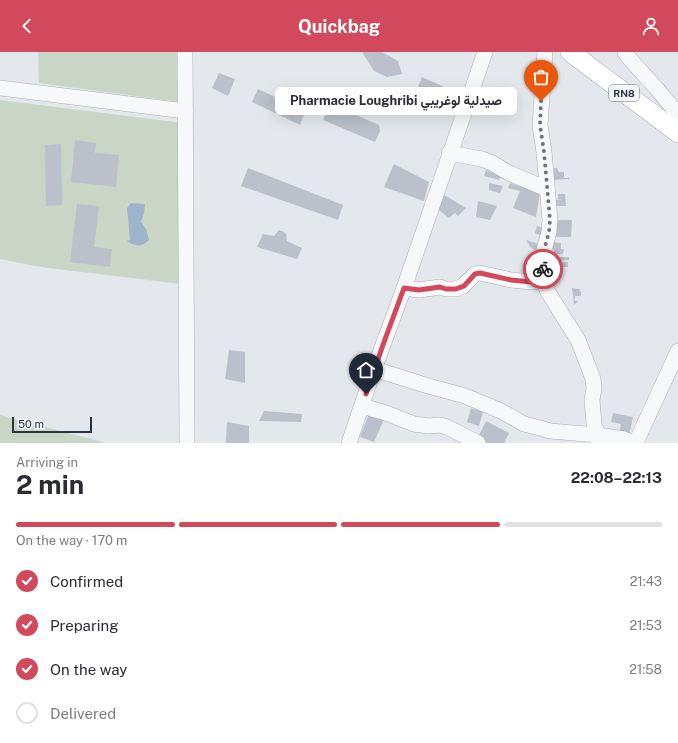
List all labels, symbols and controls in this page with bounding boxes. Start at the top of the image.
icon: back [16,15,38,37]
icon: person [640,15,662,37]
text: Quickbag [298,16,380,37]
pin [524,60,558,101]
icon: bag [530,66,552,88]
road number: RN8 [609,85,639,101]
callout: Pharmacie Loughribi صيدلية لوغريبي [275,87,517,115]
text: Pharmacie Loughribi صيدلية لوغريبي [290,93,502,108]
courier [523,249,563,289]
icon: bike [532,258,554,280]
pin [349,353,383,394]
icon: home [355,359,377,381]
scale bar [12,415,92,434]
text: 50 m [18,418,44,430]
text: Arriving in [16,455,78,470]
text: 2 min [16,469,84,500]
text: 22:08–22:13 [571,469,662,486]
text: On the way · 170 m [16,533,127,548]
icon: check [16,570,38,592]
text: Confirmed [50,573,123,590]
text: 21:43 [630,574,662,589]
icon: check [16,614,38,636]
text: Preparing [50,617,119,634]
text: 21:53 [630,618,662,633]
icon: check [16,658,38,680]
text: On the way [50,661,127,678]
text: 21:58 [629,662,662,677]
text: Delivered [50,705,116,722]

